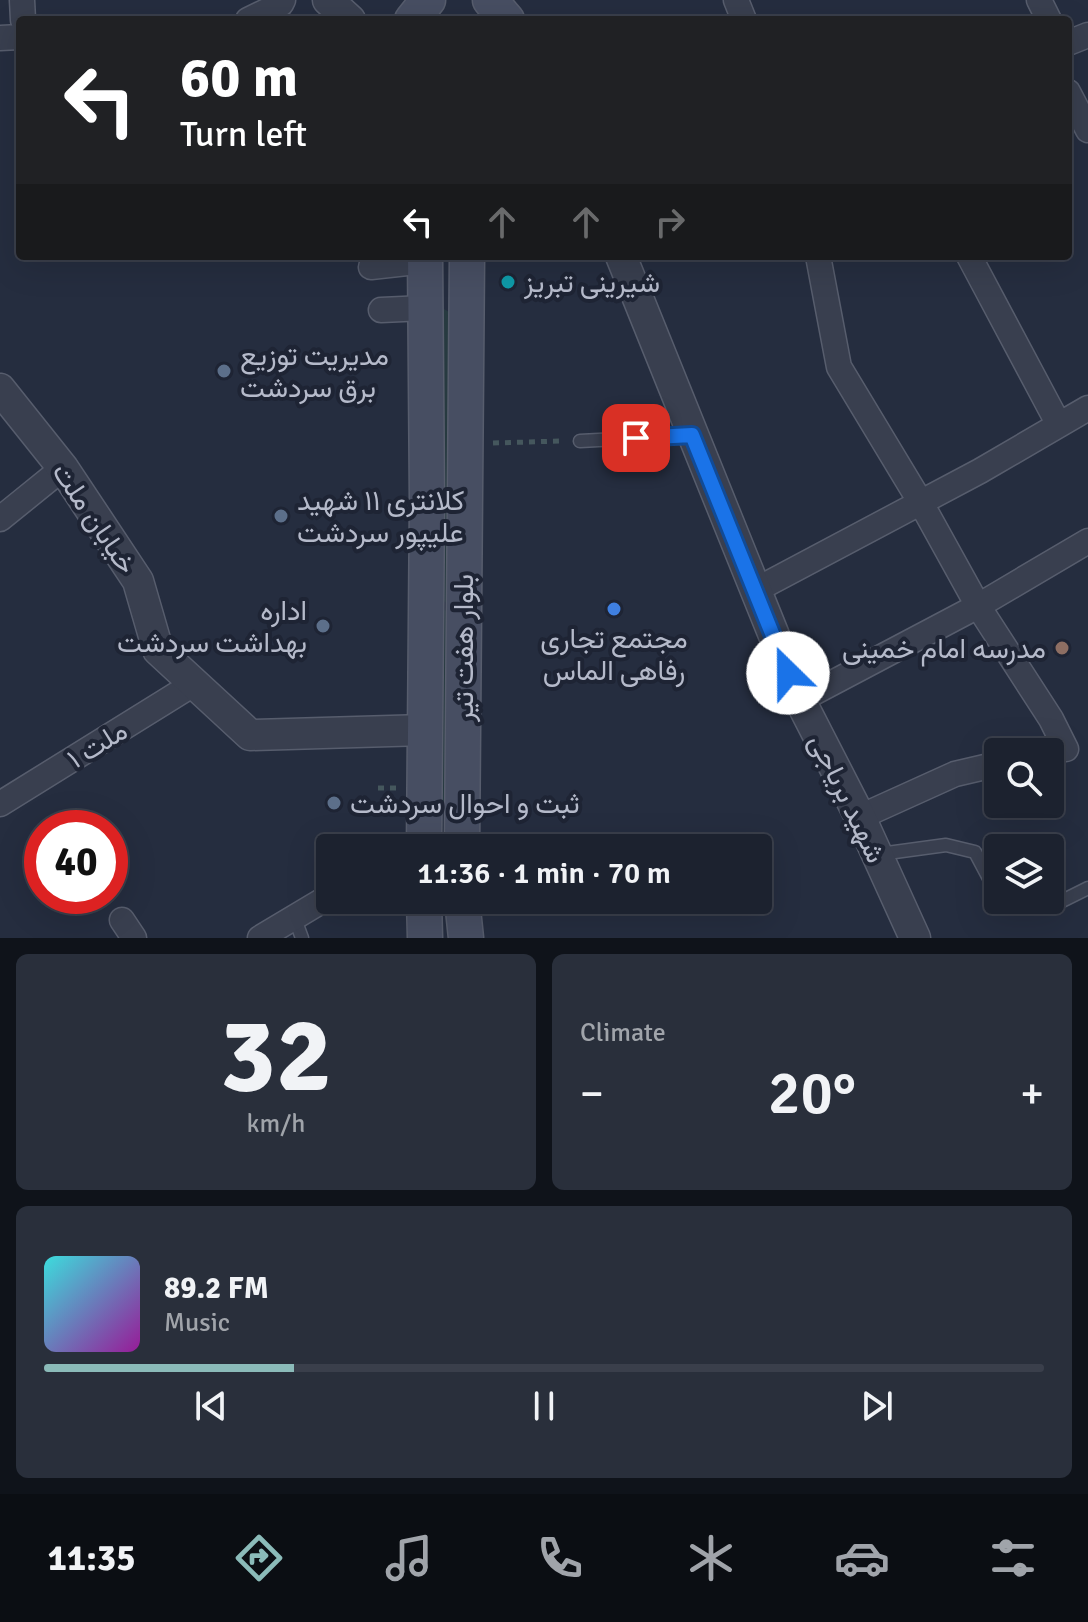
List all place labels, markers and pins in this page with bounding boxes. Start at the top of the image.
place label: شیرینی تبریز [523,266,660,300]
marker: شیرینی تبریز [499,273,517,291]
place label: مدیریت توزیع برق سردشت [240,339,389,405]
marker: مدیریت توزیع برق سردشت [215,362,233,380]
pin [602,404,670,472]
place label: کلانتری ۱۱ شهید علیپور سردشت [297,484,464,551]
marker: کلانتری ۱۱ شهید علیپور سردشت [272,507,290,525]
place label: اداره بهداشت سردشت [117,594,307,660]
marker: مجتمع تجاری رفاهی الماس [605,600,623,618]
marker: اداره بهداشت سردشت [314,617,332,635]
place label: مجتمع تجاری رفاهی الماس [540,622,688,688]
place label: مدرسه امام خمینی [842,632,1046,667]
marker: مدرسه امام خمینی [1053,639,1071,657]
place label: ثبت و احوال سردشت [350,787,580,821]
marker: ثبت و احوال سردشت [325,794,343,812]

